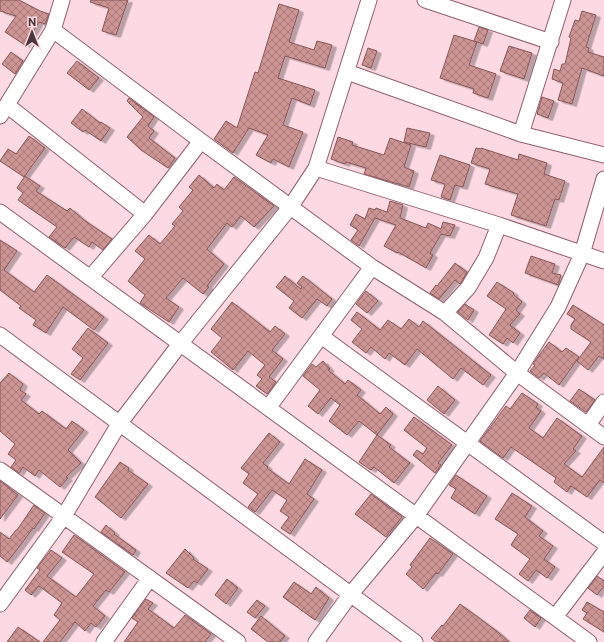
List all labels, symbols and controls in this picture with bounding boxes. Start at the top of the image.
north arrow [12,12,52,52]
text: N [28,15,36,28]

